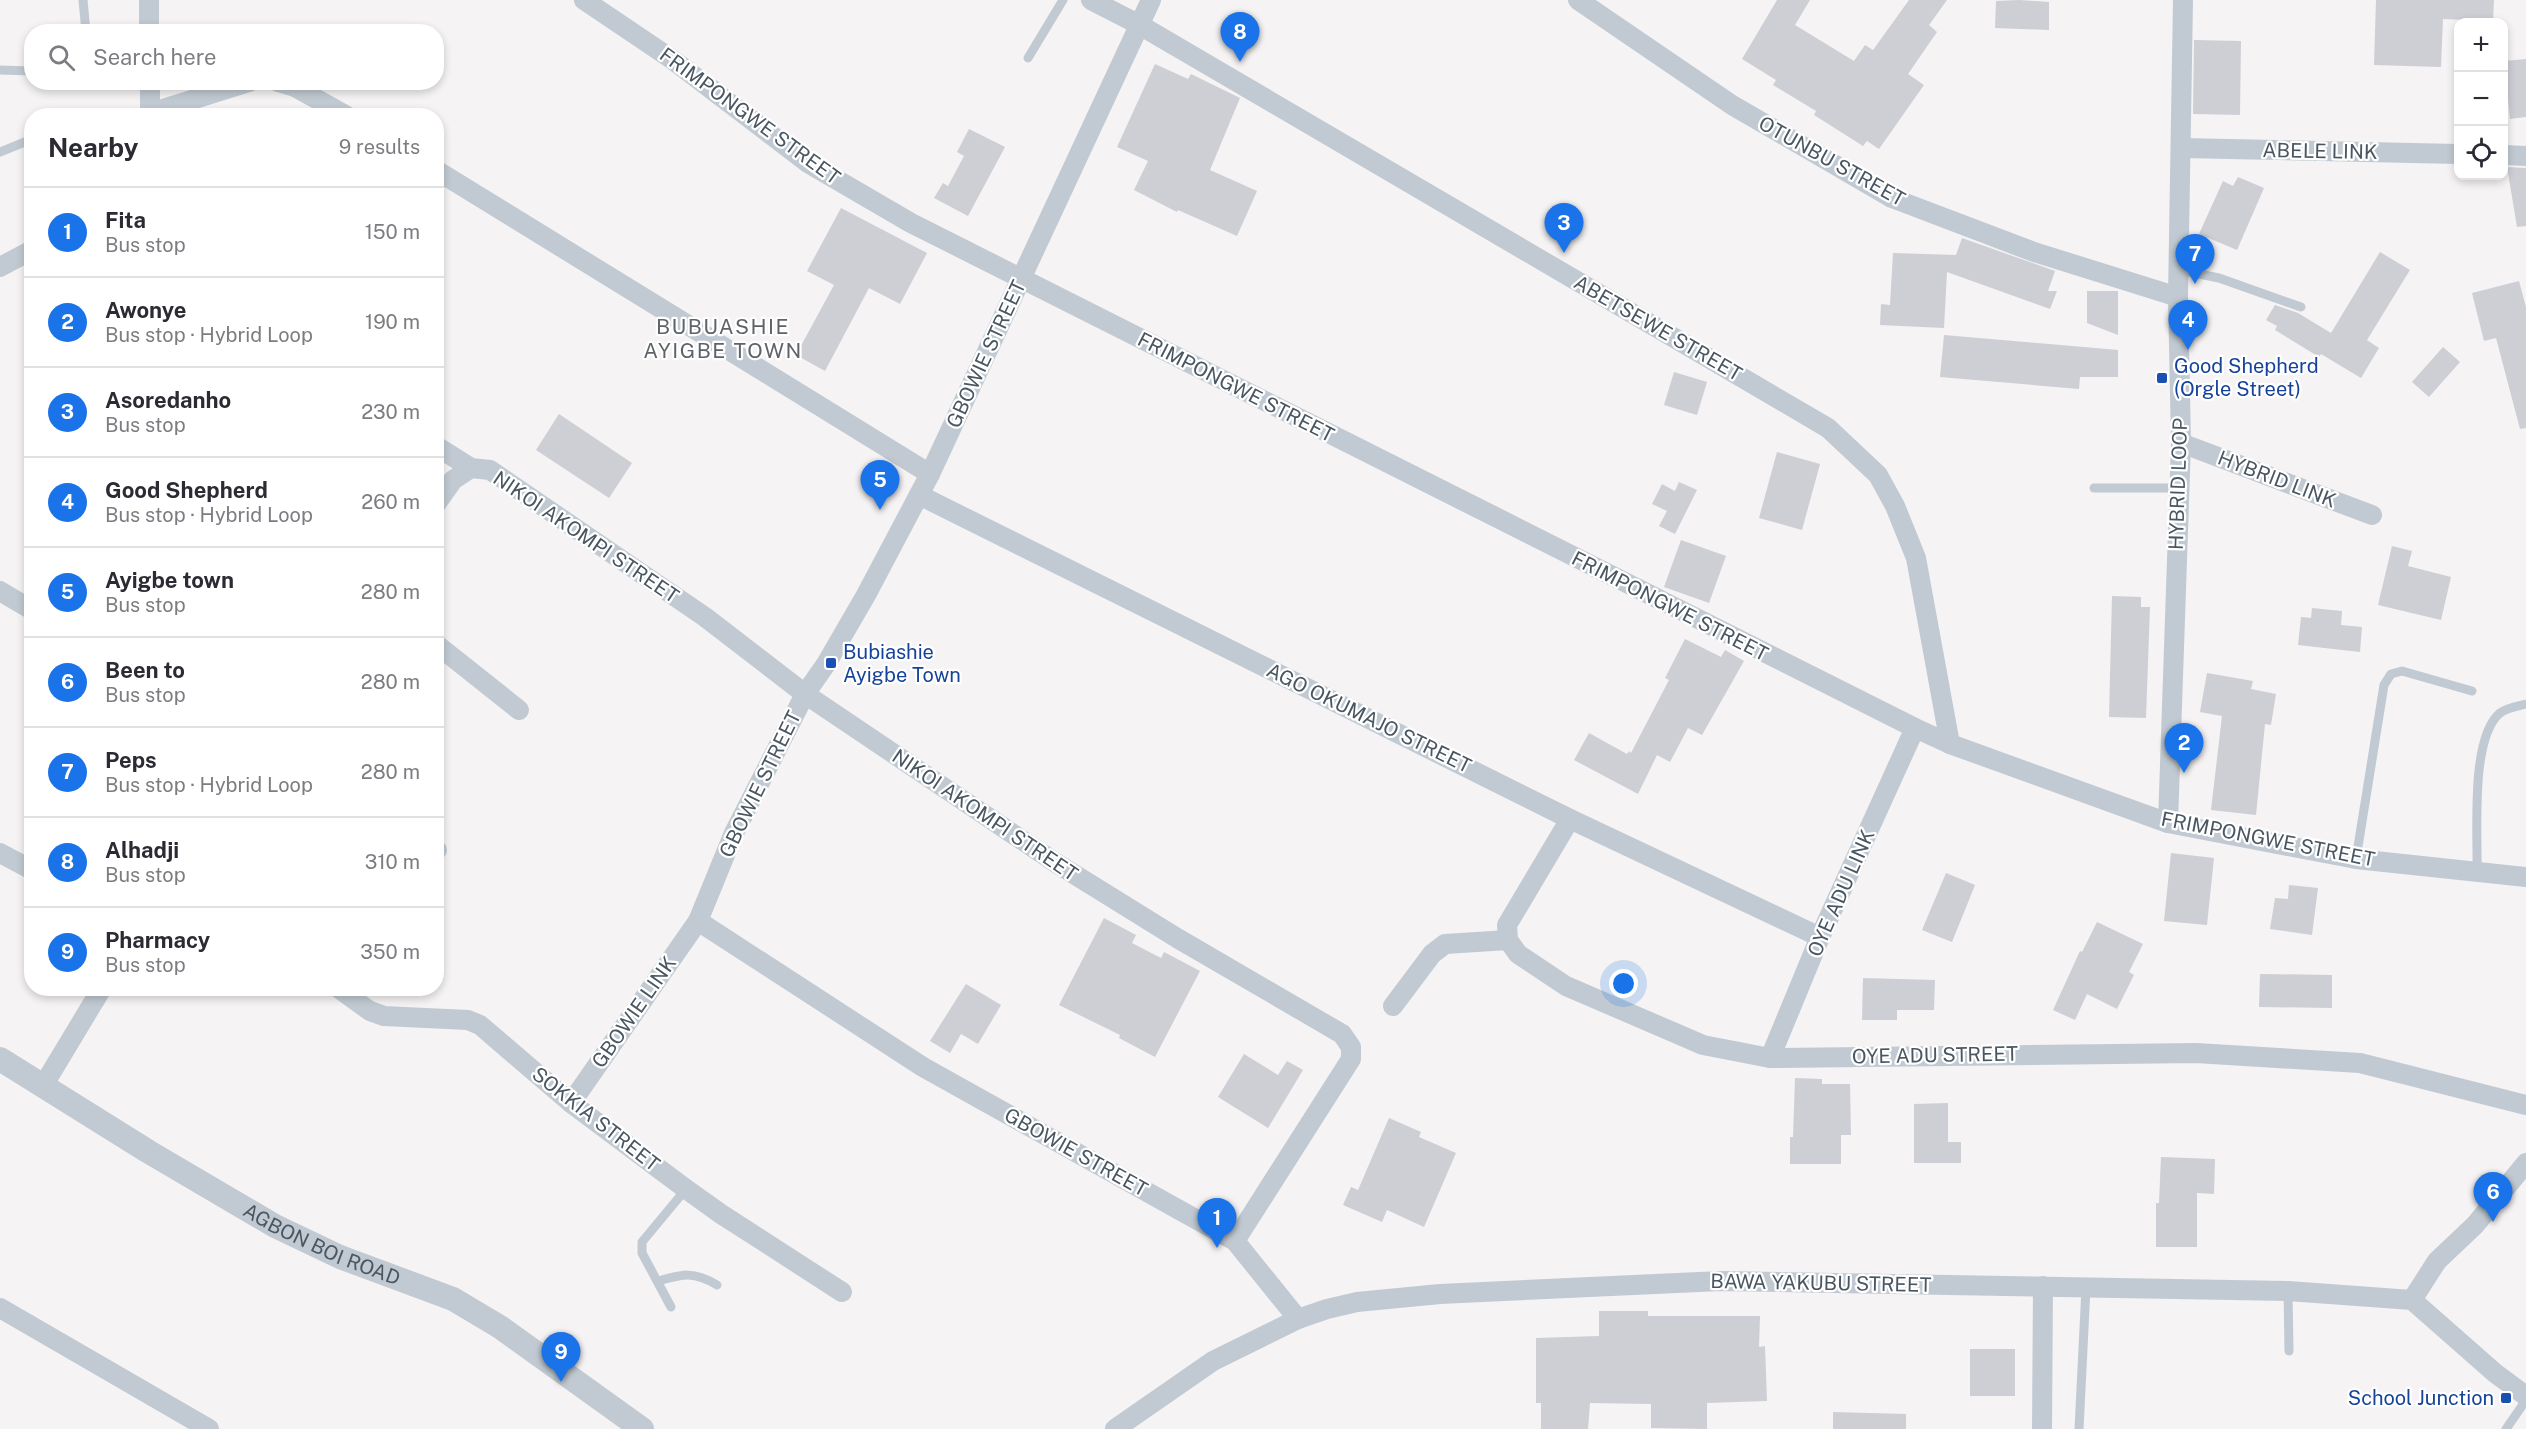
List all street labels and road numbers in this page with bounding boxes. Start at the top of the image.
street label: FRIMPONGWE STREET [655,42,845,190]
street label: OTUNBU STREET [1755,111,1910,211]
street label: ABELE LINK [2262,138,2378,164]
street label: ABETSEWE STREET [1570,270,1746,386]
street label: GBOWIE STREET [941,276,1031,432]
street label: FRIMPONGWE STREET [1134,327,1338,447]
street label: HYBRID LOOP [2164,417,2192,550]
street label: HYBRID LINK [2214,445,2340,513]
street label: NIKOI AKOMPI STREET [489,466,683,608]
street label: FRIMPONGWE STREET [1568,546,1772,666]
street label: AGO OKUMAJO STREET [1263,658,1475,778]
street label: GBOWIE STREET [714,707,806,861]
street label: NIKOI AKOMPI STREET [888,744,1082,886]
street label: FRIMPONGWE STREET [2159,806,2377,872]
street label: OYE ADU LINK [1802,826,1880,960]
street label: GBOWIE LINK [587,952,681,1072]
street label: OYE ADU STREET [1852,1042,2018,1068]
street label: SOKKIA STREET [527,1062,665,1176]
street label: GBOWIE STREET [1000,1103,1152,1201]
street label: AGBON BOI ROAD [239,1198,404,1290]
street label: BAWA YAKUBU STREET [1710,1269,1932,1297]

